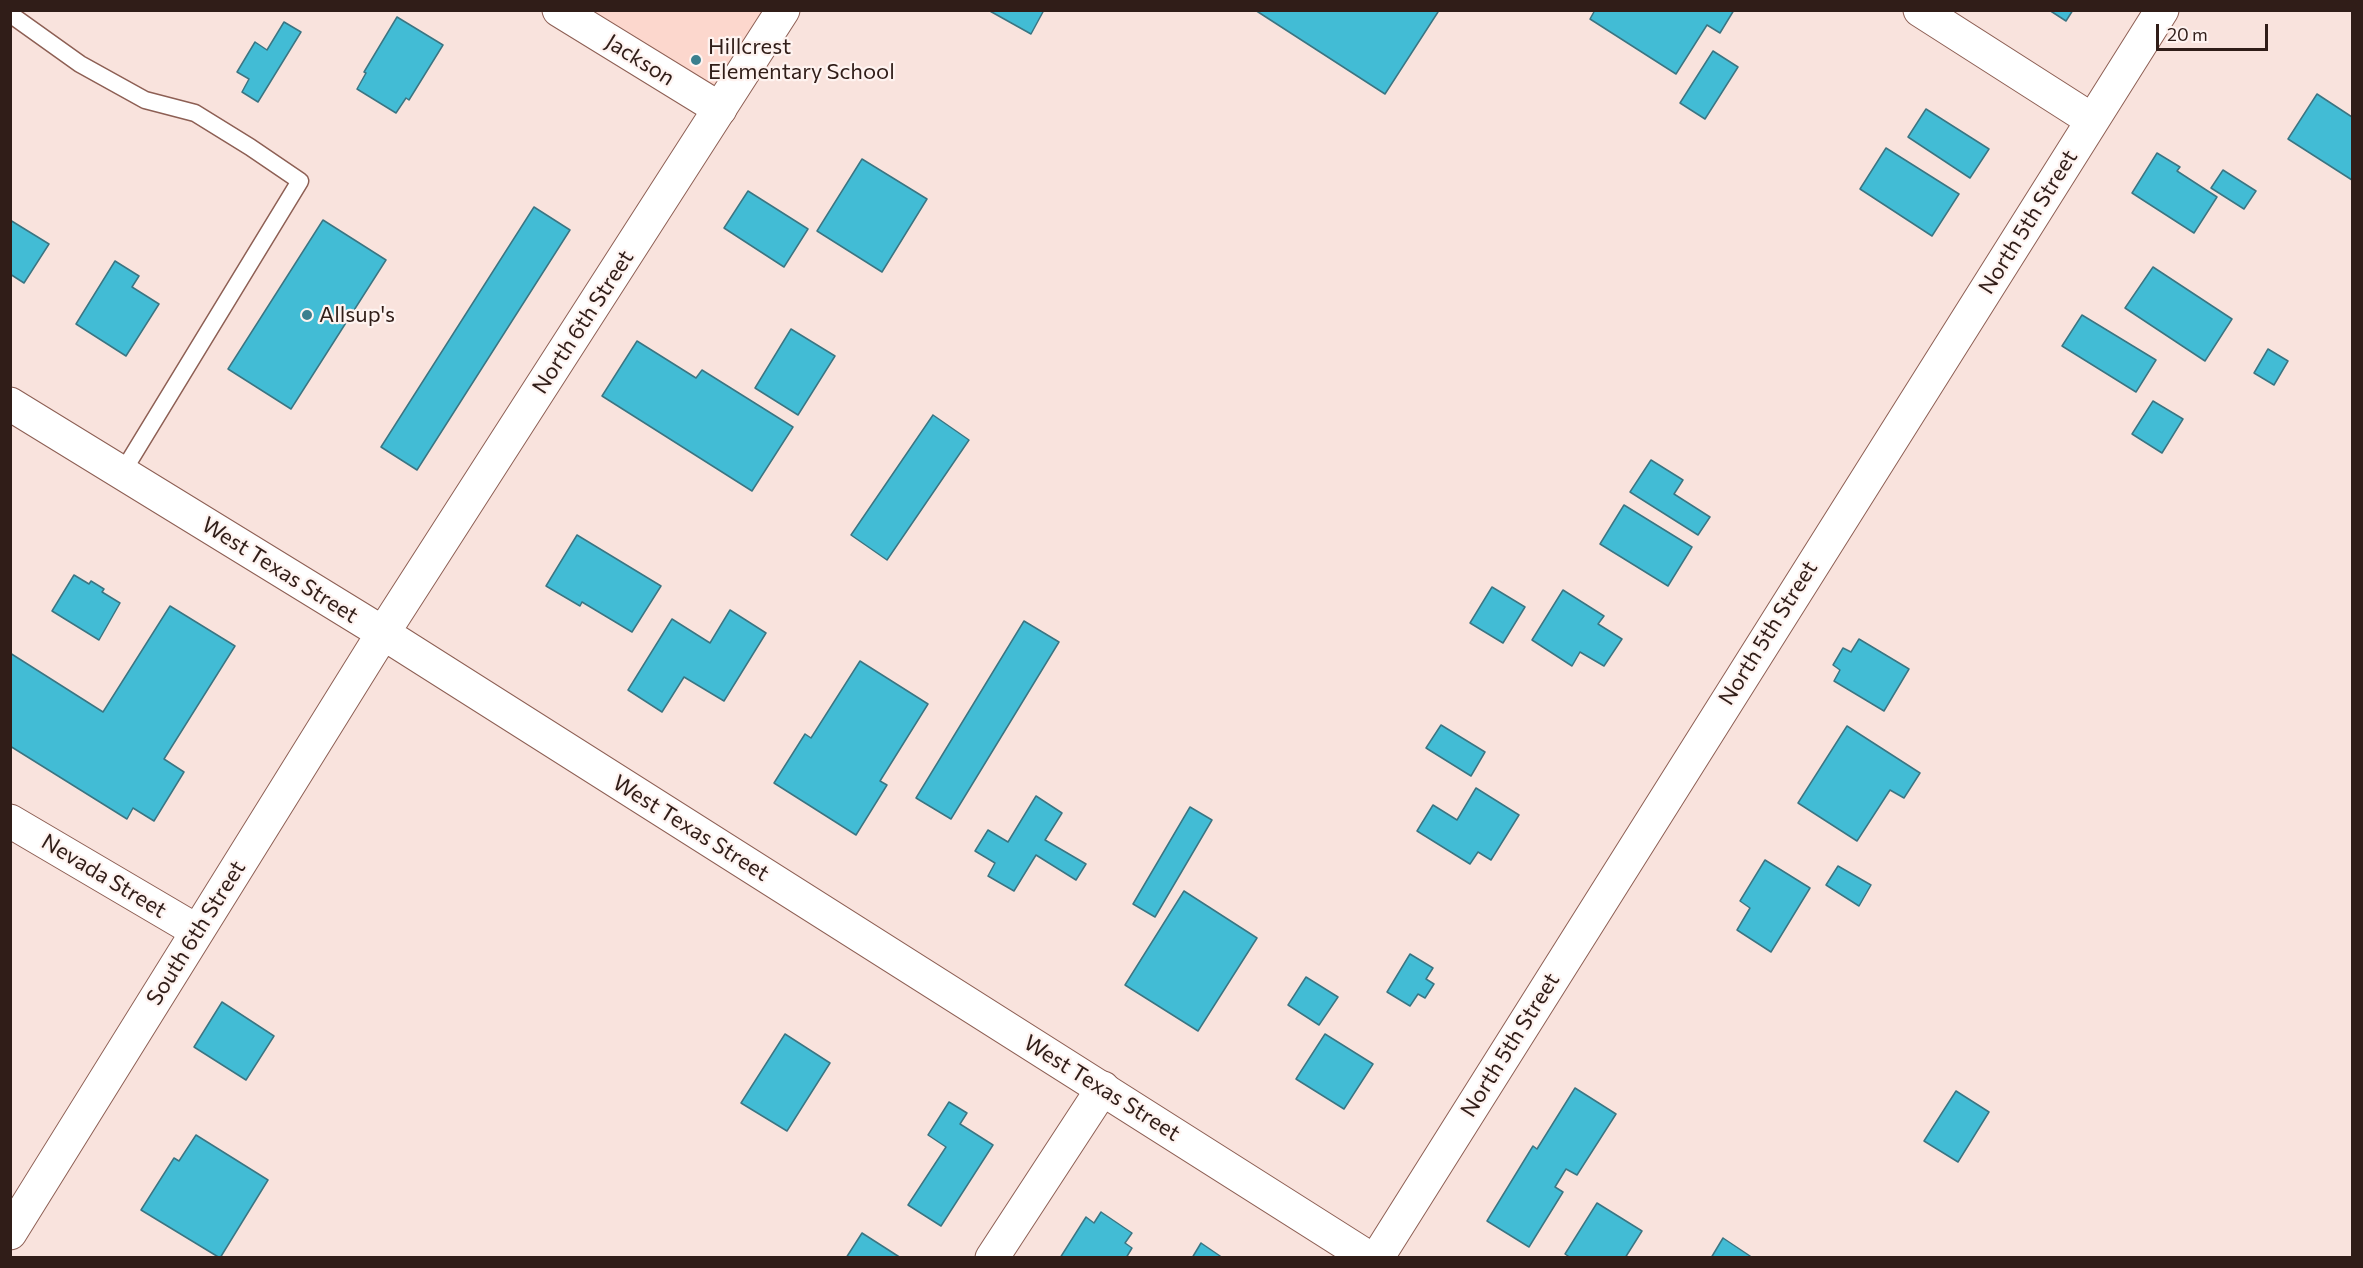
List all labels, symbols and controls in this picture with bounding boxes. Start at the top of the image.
scale bar [2159,12,2272,50]
text: 20 m [2167,23,2208,45]
street label: Jackson [601,29,679,91]
place label: Hillcrest Elementary School [708,34,895,86]
marker: Hillcrest Elementary School [689,53,703,67]
street label: North 5th Street [1973,145,2083,299]
street label: North 6th Street [527,245,639,399]
place label: Allsup's [319,302,395,328]
marker: Allsup's [300,308,314,322]
street label: West Texas Street [197,511,363,629]
street label: North 5th Street [1713,556,1823,710]
street label: West Texas Street [608,769,774,887]
street label: Nevada Street [37,828,171,924]
street label: South 6th Street [141,856,251,1010]
street label: North 5th Street [1455,968,1565,1122]
street label: West Texas Street [1019,1029,1185,1147]

